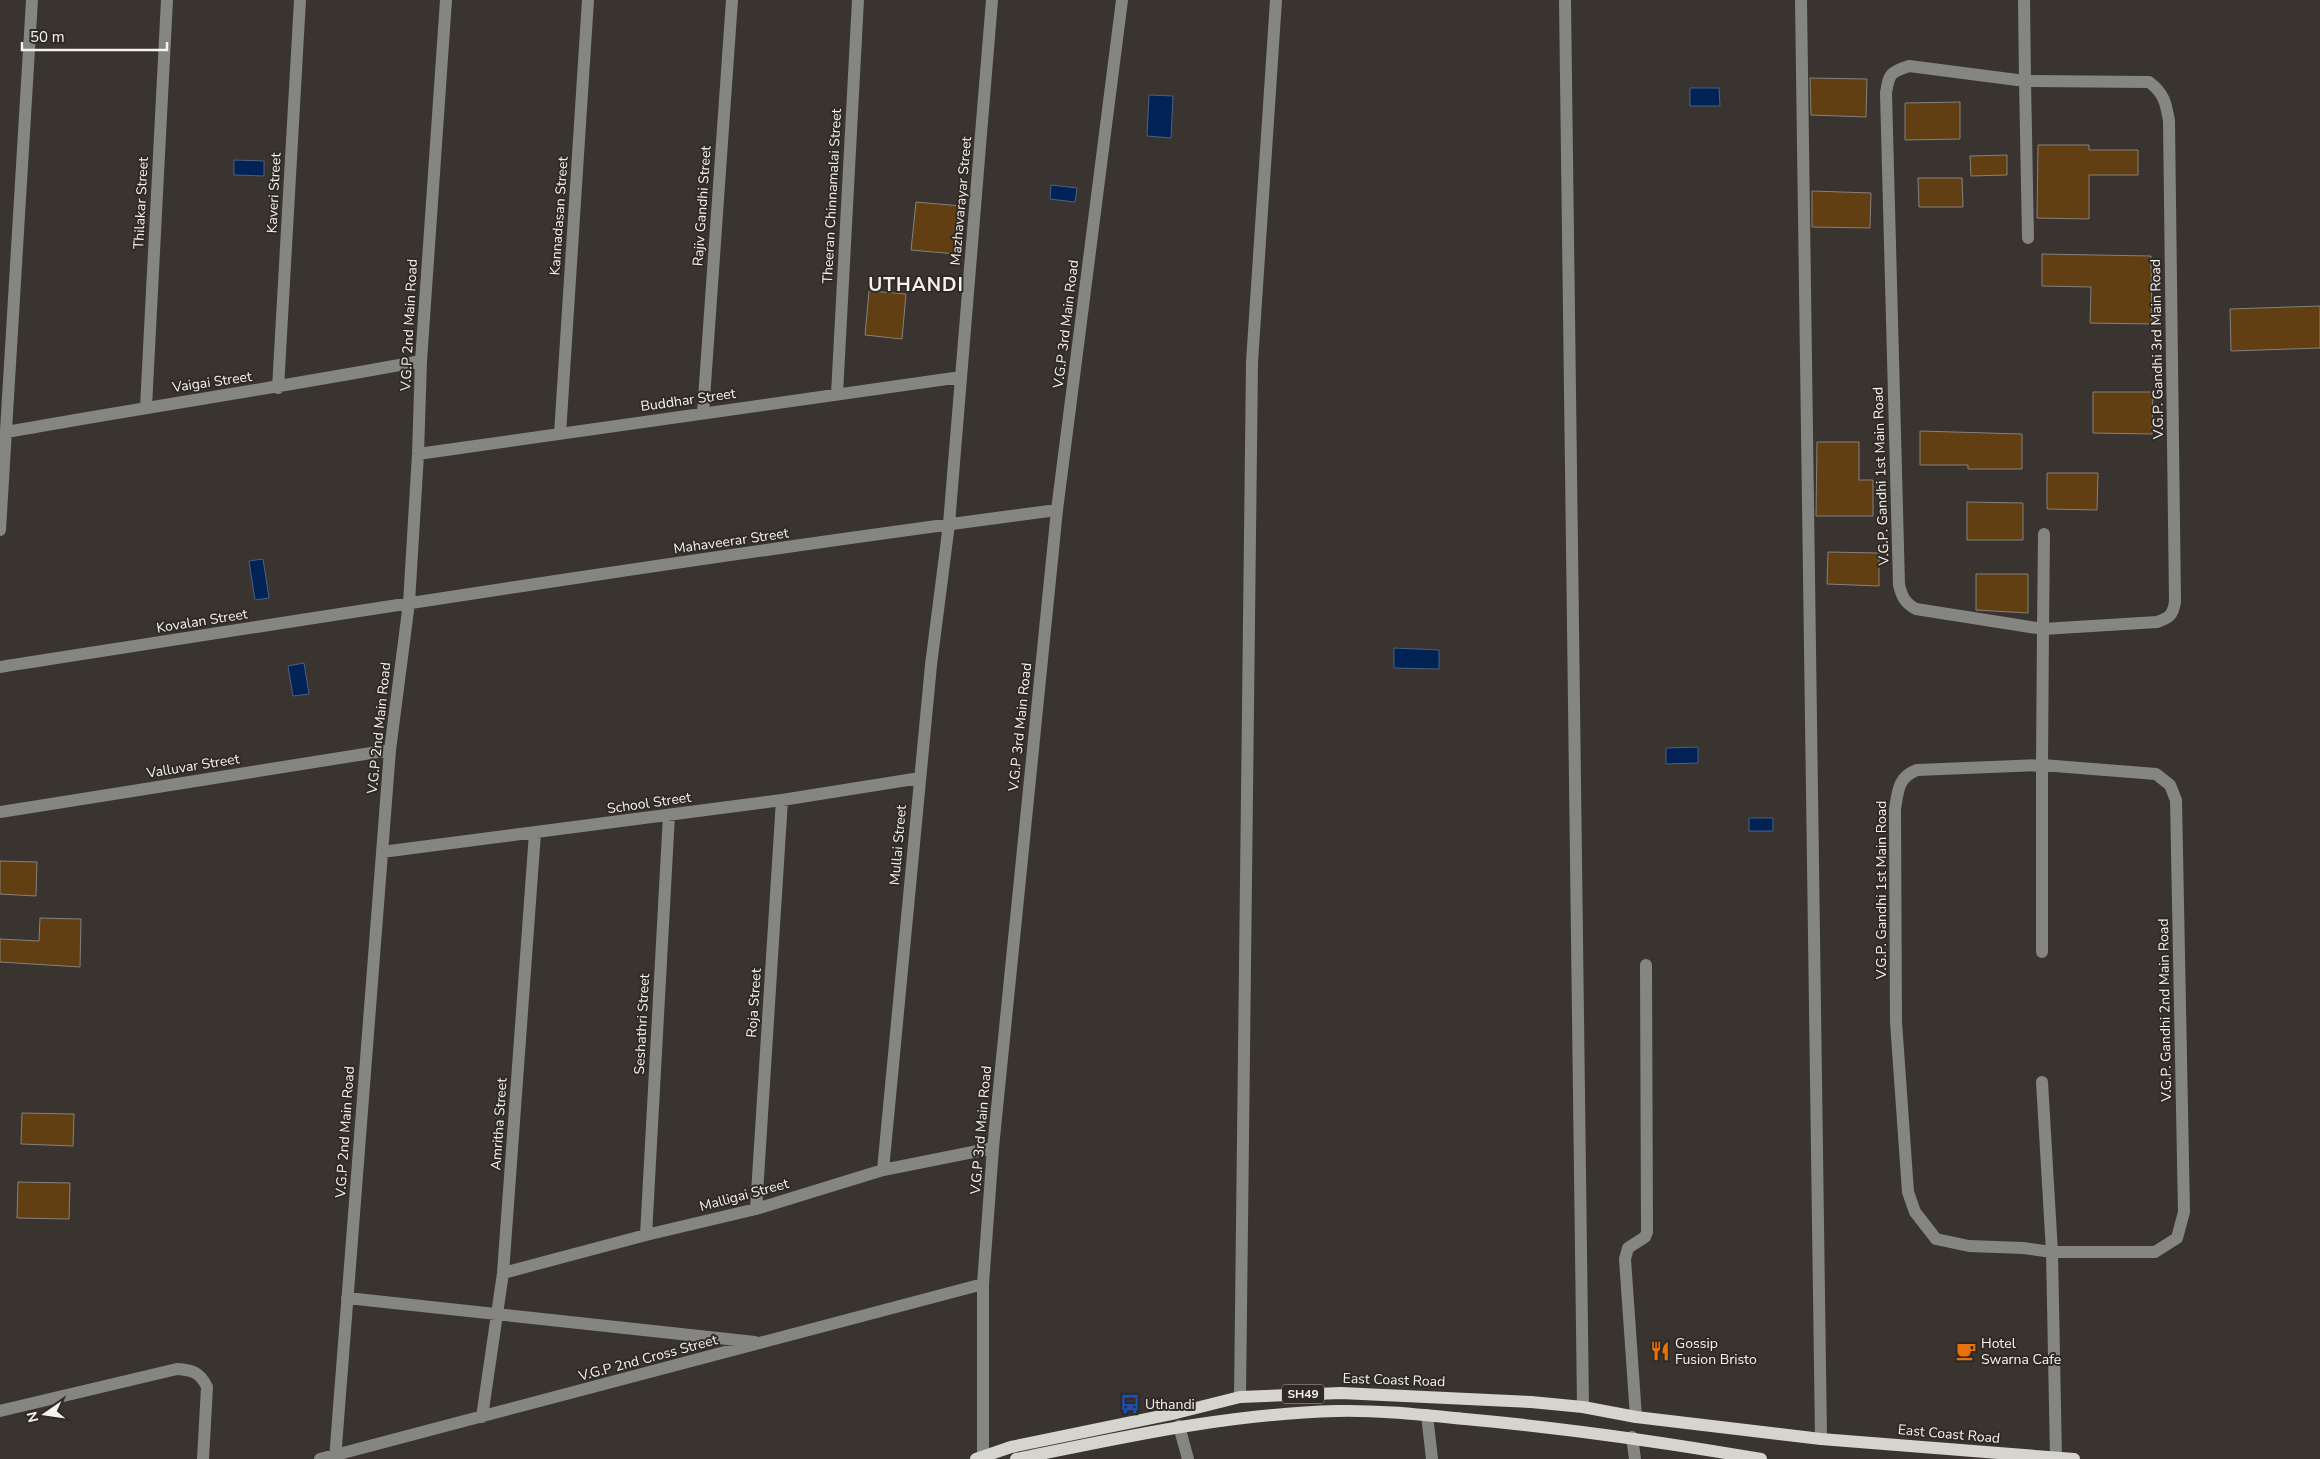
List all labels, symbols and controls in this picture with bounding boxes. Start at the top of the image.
scale bar [22,20,168,52]
text: 50 m [30,27,65,47]
street label: Theeran Chinnamalai Street [818,108,846,284]
street label: Mazhavarayar Street [946,136,976,266]
street label: Rajiv Gandhi Street [688,145,716,267]
street label: Kaveri Street [262,152,286,234]
street label: Thilakar Street [129,156,153,250]
street label: Kannadasan Street [545,156,573,276]
street label: V.G.P 2nd Main Road [396,258,422,393]
street label: V.G.P 3rd Main Road [1049,259,1083,390]
street label: V.G.P. Gandhi 3rd Main Road [2146,259,2168,440]
district label: UTHANDI [868,272,964,298]
street label: Vaigai Street [170,367,253,397]
street label: Buddhar Street [639,384,737,416]
street label: V.G.P. Gandhi 1st Main Road [1868,386,1894,567]
street label: Mahaveerar Street [672,524,790,558]
street label: Kovalan Street [155,604,249,638]
street label: V.G.P 2nd Main Road [363,661,395,796]
street label: V.G.P 3rd Main Road [1004,662,1036,793]
street label: Valluvar Street [144,749,241,783]
street label: School Street [606,788,692,818]
street label: V.G.P. Gandhi 1st Main Road [1872,801,1891,980]
street label: Mullai Street [885,804,911,886]
street label: V.G.P. Gandhi 2nd Main Road [2154,918,2176,1103]
street label: Roja Street [742,968,766,1038]
street label: Seshathri Street [630,973,654,1075]
street label: V.G.P 2nd Main Road [331,1065,359,1200]
street label: V.G.P 3rd Main Road [966,1065,996,1196]
street label: Amritha Street [486,1077,512,1171]
street label: Malligai Street [697,1174,791,1216]
street label: V.G.P 2nd Cross Street [576,1330,720,1386]
place label: Gossip Fusion Bristo [1675,1334,1757,1369]
place label: Hotel Swarna Cafe [1981,1334,2061,1369]
restaurant icon: Gossip Fusion Bristo [1649,1340,1671,1362]
cafe icon: Hotel Swarna Cafe [1955,1340,1977,1362]
street label: East Coast Road [1342,1369,1446,1391]
road number: SH49 [1282,1385,1324,1404]
north arrow [20,1389,70,1439]
bus stop icon: Uthandi [1119,1393,1141,1415]
place label: Uthandi [1145,1395,1195,1414]
text: N [22,1410,43,1424]
street label: East Coast Road [1897,1420,2001,1448]

